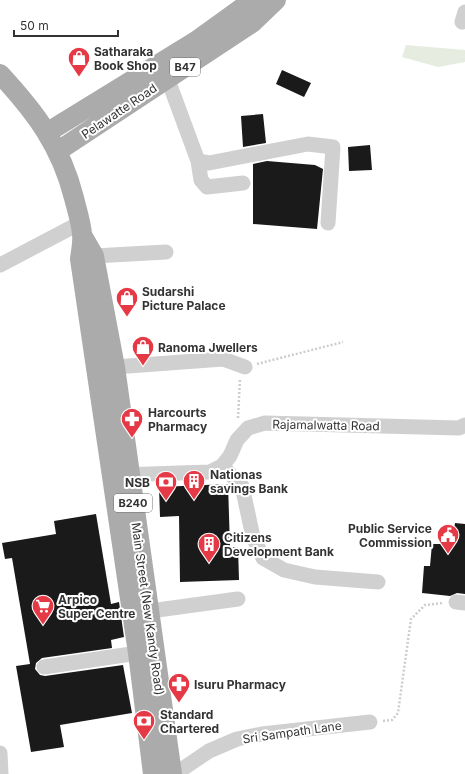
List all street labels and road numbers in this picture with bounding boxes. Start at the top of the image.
road number: B47 [170,58,200,76]
street label: Pelawatte Road [79,80,159,142]
street label: Rajamalwatta Road [272,417,380,433]
road number: B240 [114,494,152,512]
street label: Main Street (New Kandy Road) [128,522,168,696]
street label: Sri Sampath Lane [242,718,342,746]

